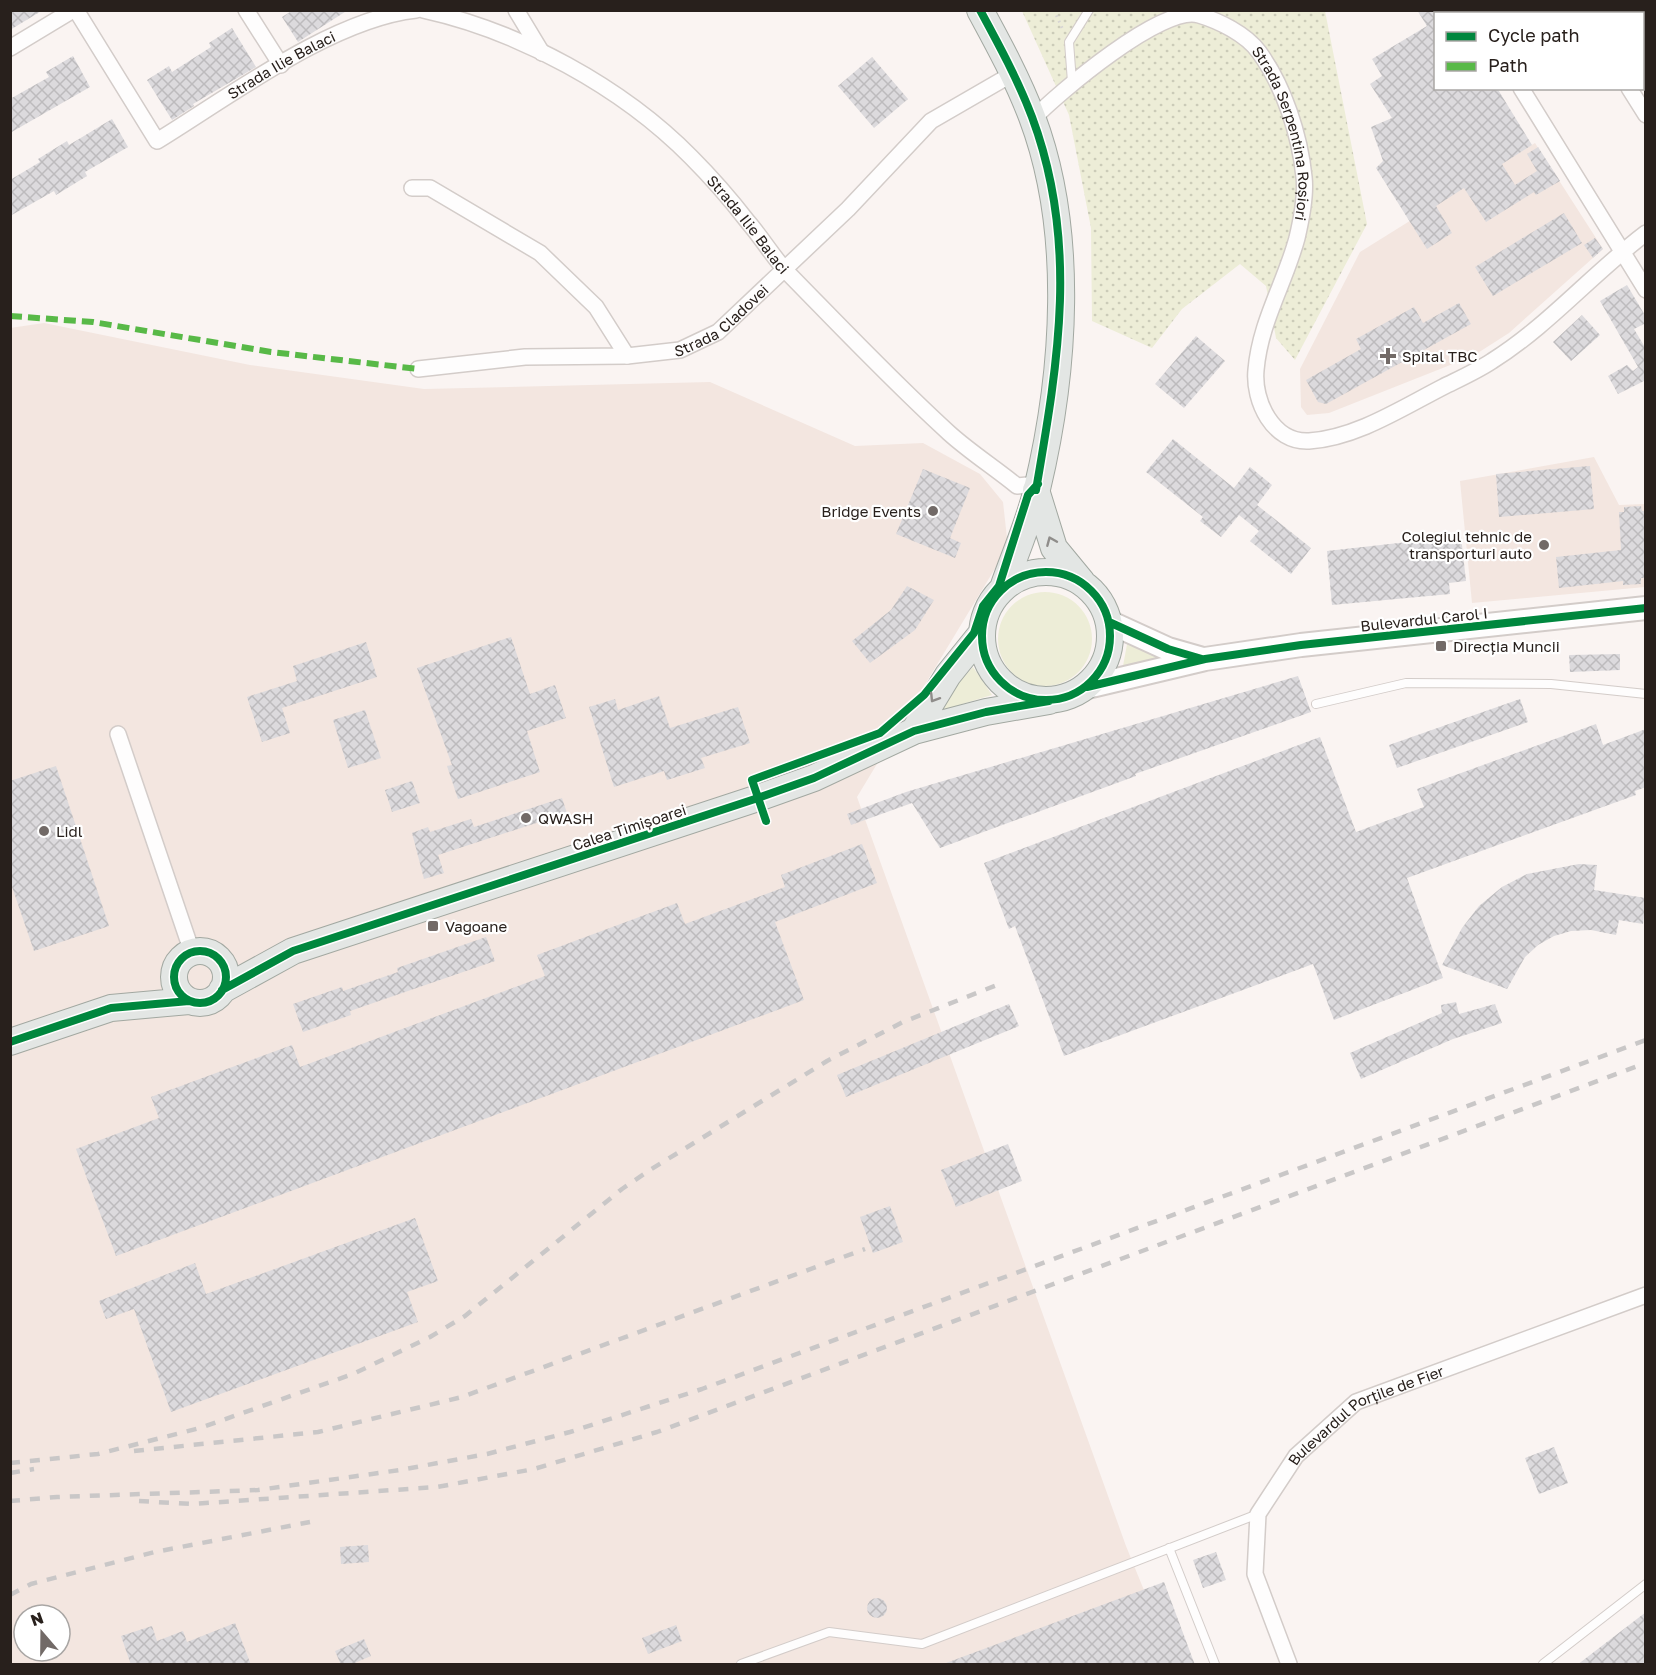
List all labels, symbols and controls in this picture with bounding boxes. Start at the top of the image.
legend [1434,12,1644,90]
text: Cycle path [1488,24,1580,46]
street label: Strada Ilie Balaci [224,27,338,103]
street label: Strada Serpentina Roșiori [1249,42,1313,222]
text: Path [1488,54,1528,76]
street label: Strada Ilie Balaci [704,171,793,277]
street label: Strada Cladovei [673,280,772,360]
marker: Spital TBC [1379,347,1397,365]
place label: Spital TBC [1402,347,1477,365]
place label: Bridge Events [821,502,921,520]
marker: Bridge Events [926,504,940,518]
place label: Colegiul tehnic de transporturi auto [1402,527,1532,562]
one-way arrow [1047,536,1059,547]
marker: Colegiul tehnic de transporturi auto [1537,538,1551,552]
street label: Bulevardul Carol I [1360,603,1488,635]
place label: Direcția Muncii [1453,637,1560,655]
marker: Direcția Muncii [1434,639,1448,653]
one-way arrow [930,691,941,702]
street label: Calea Timișoarei [570,800,688,854]
place label: QWASH [538,809,594,827]
marker: QWASH [519,811,533,825]
place label: Lidl [56,822,83,840]
marker: Lidl [37,824,51,838]
place label: Vagoane [445,917,508,935]
marker: Vagoane [426,919,440,933]
street label: Bulevardul Porțile de Fier [1284,1361,1446,1468]
north arrow [12,1603,72,1663]
text: N [28,1607,46,1630]

